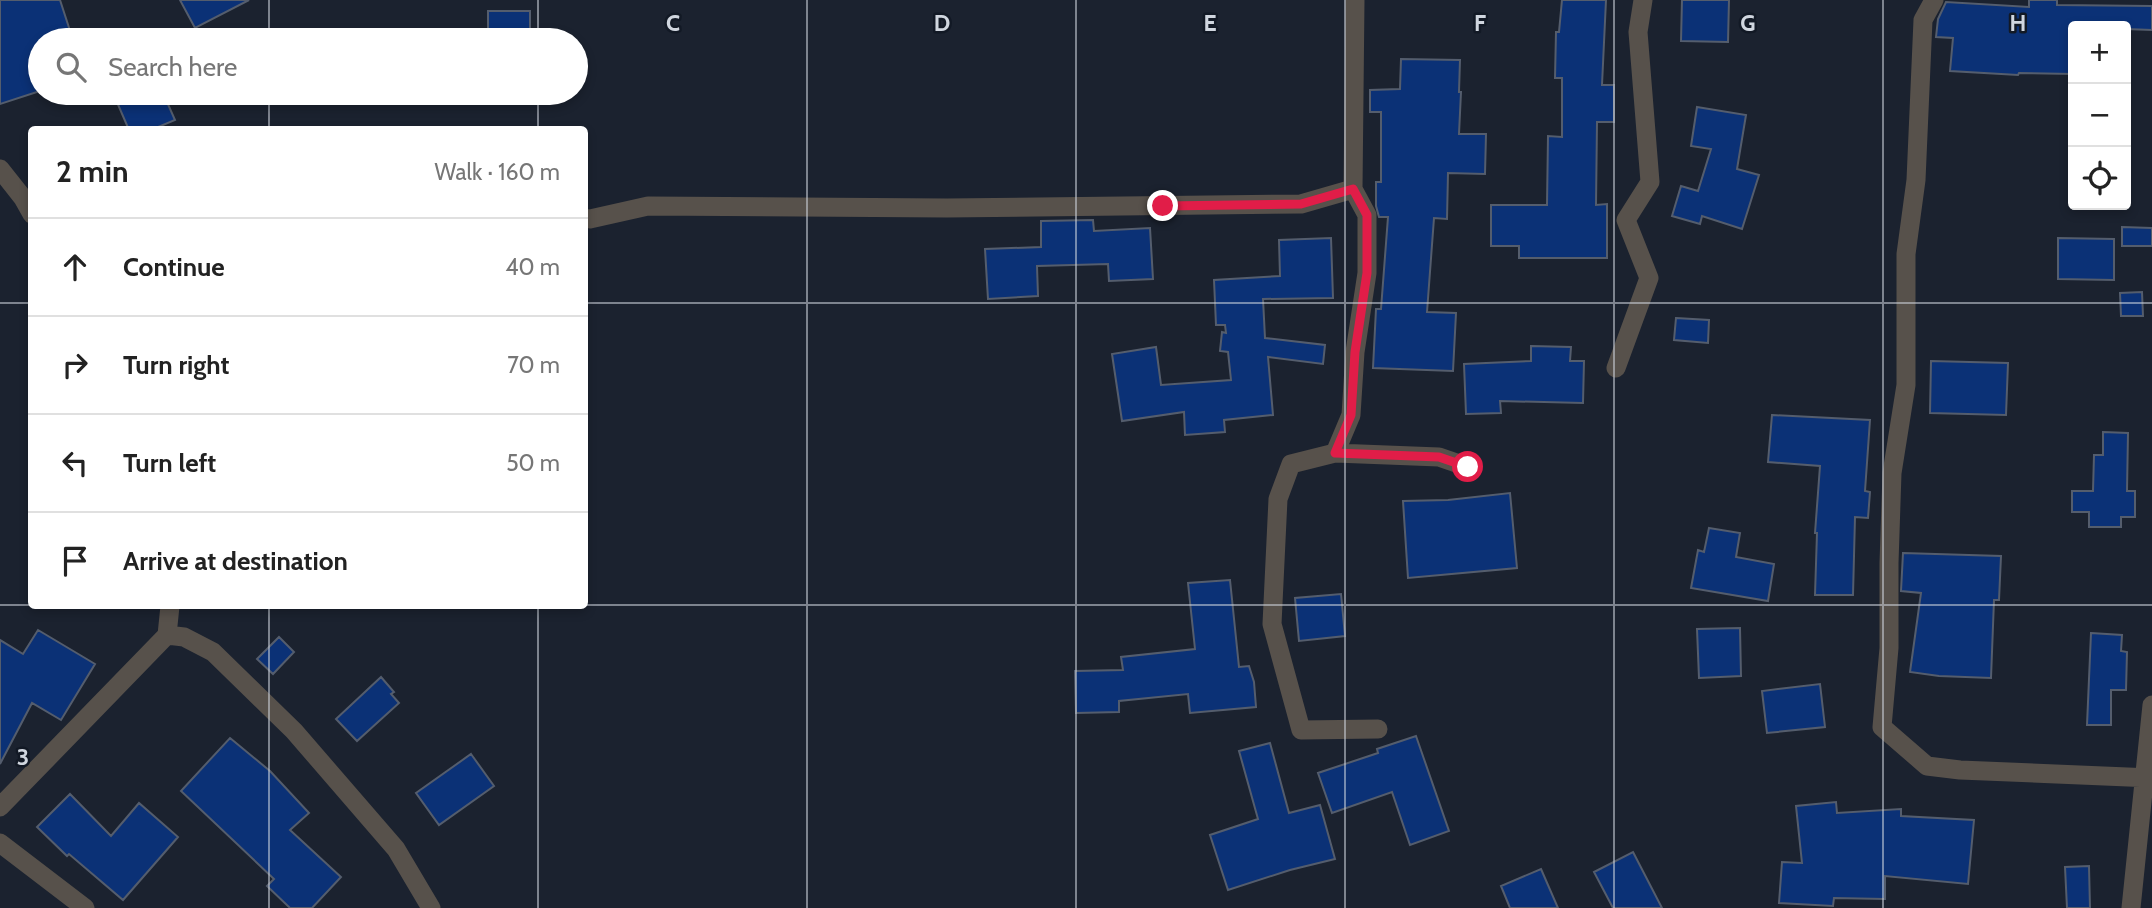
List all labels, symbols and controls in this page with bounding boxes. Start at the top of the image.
text: C [666,9,680,37]
text: D [934,9,950,37]
text: E [1203,9,1217,37]
text: F [1474,9,1486,37]
text: G [1740,9,1756,37]
text: H [2010,9,2026,37]
map controls [2068,21,2131,210]
button: + [2068,21,2131,84]
search box [28,28,588,105]
icon: search [52,48,90,86]
text: Search here [108,51,237,83]
button: − [2068,84,2131,147]
button: locate [2068,147,2131,210]
text: 2 min [56,153,128,190]
text: Walk · 160 m [435,158,560,186]
route end [1147,190,1178,221]
icon: ahead [56,248,94,286]
text: Continue [123,251,225,283]
text: 40 m [505,253,560,281]
icon: right [56,346,94,384]
text: Turn right [123,349,229,381]
text: 70 m [507,351,560,379]
icon: left [56,444,94,482]
text: Turn left [123,447,216,479]
text: 50 m [506,449,560,477]
route start [1452,451,1483,482]
icon: arrive [56,542,94,580]
text: Arrive at destination [123,545,348,577]
text: 3 [17,743,29,771]

